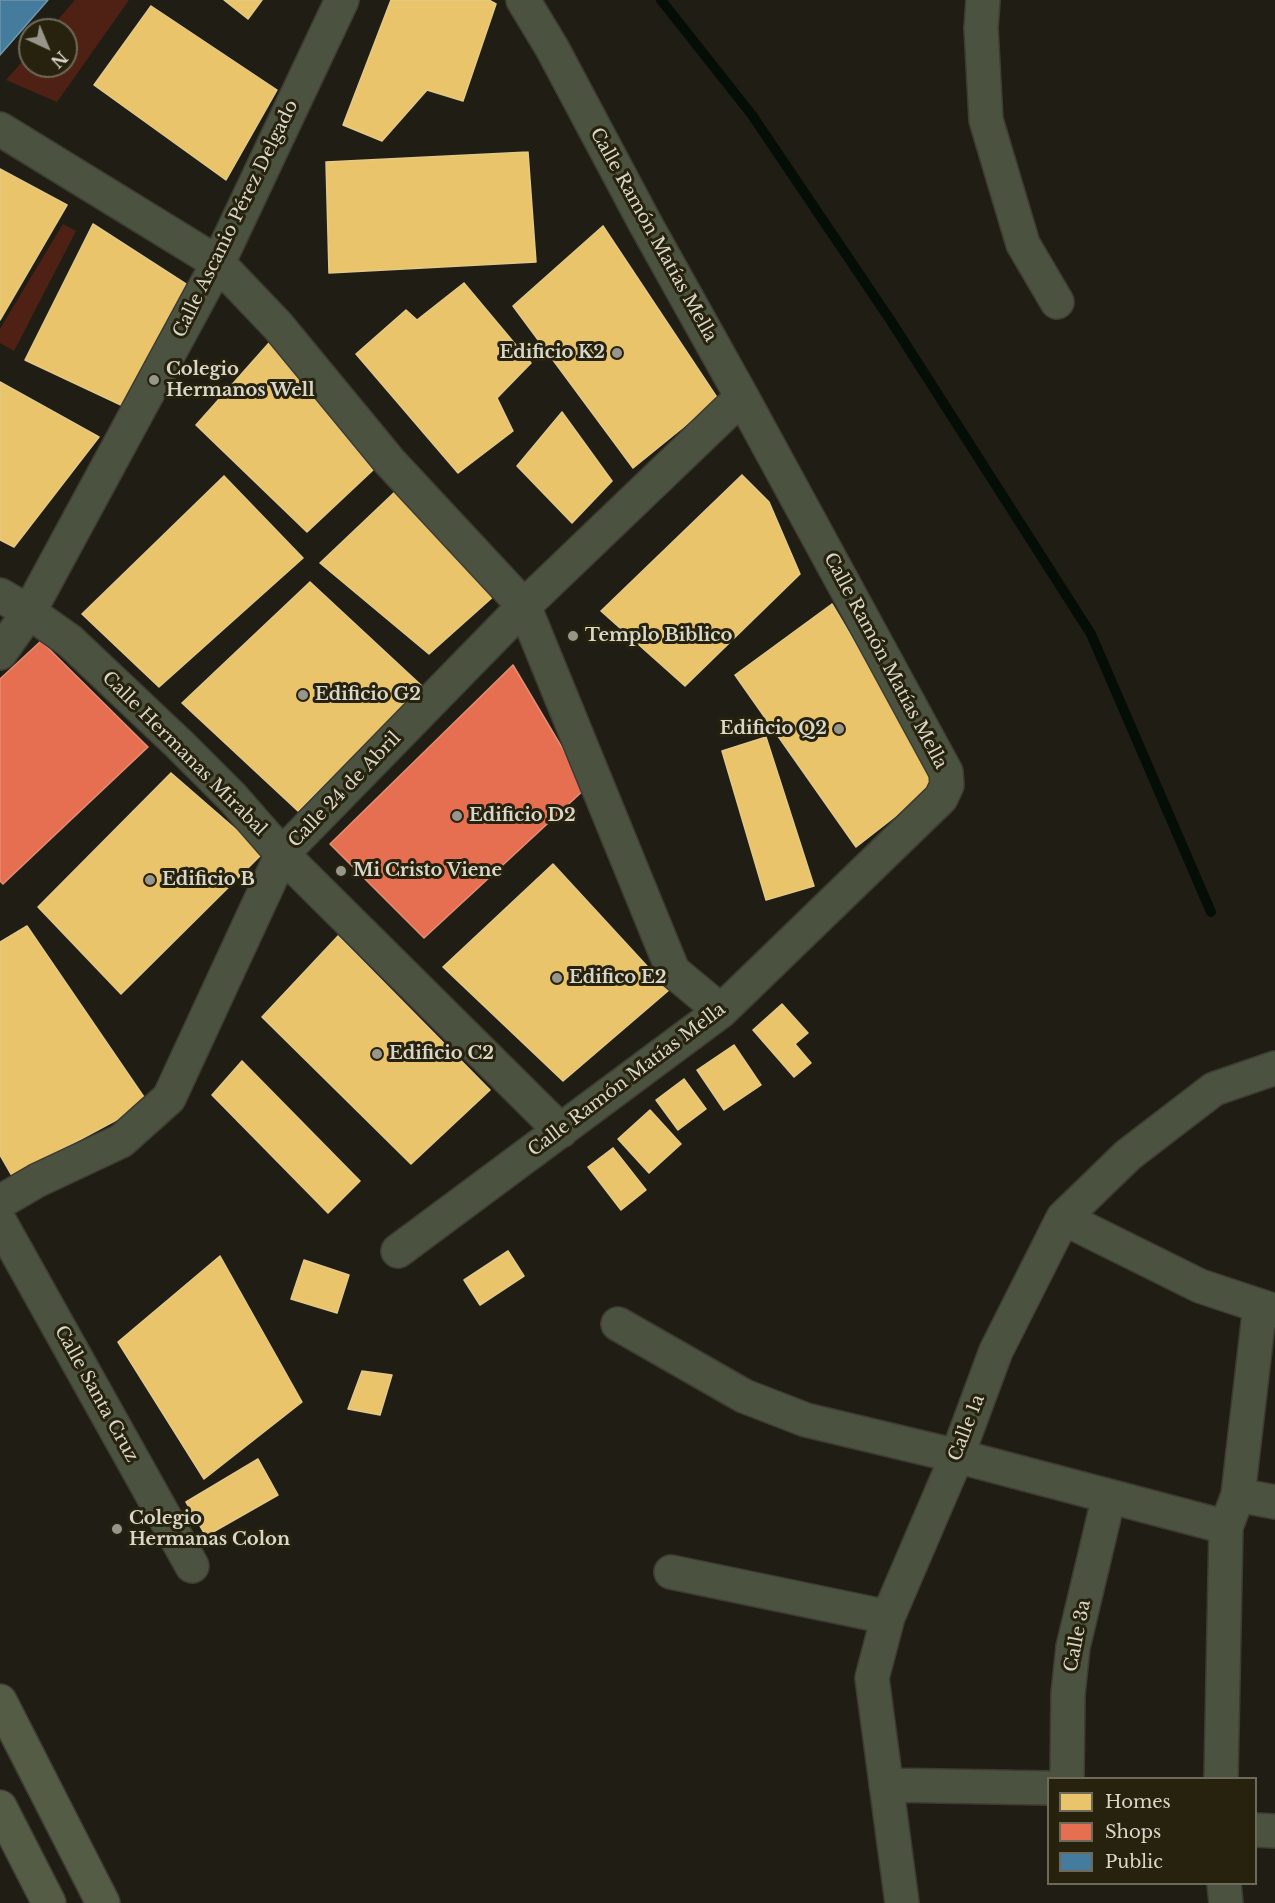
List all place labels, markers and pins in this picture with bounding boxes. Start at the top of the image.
place label: Edificio K2 [500,342,605,364]
marker: Edificio K2 [610,346,624,360]
place label: Colegio Hermanos Well [166,359,315,401]
marker: Colegio Hermanos Well [147,373,161,387]
place label: Templo Biblico [585,625,732,647]
marker: Templo Biblico [566,629,580,643]
place label: Edificio G2 [315,684,421,706]
marker: Edificio G2 [296,688,310,702]
place label: Edificio Q2 [720,718,827,740]
marker: Edificio Q2 [832,722,846,736]
place label: Edificio D2 [469,805,576,827]
marker: Edificio D2 [450,809,464,823]
place label: Mi Cristo Viene [353,860,502,882]
marker: Mi Cristo Viene [334,864,348,878]
place label: Edificio B [162,869,255,891]
marker: Edificio B [143,873,157,887]
place label: Edifico E2 [569,967,666,989]
marker: Edifico E2 [550,971,564,985]
place label: Edificio C2 [389,1043,494,1065]
marker: Edificio C2 [370,1047,384,1061]
place label: Colegio Hermanas Colon [129,1508,290,1550]
marker: Colegio Hermanas Colon [110,1522,124,1536]

